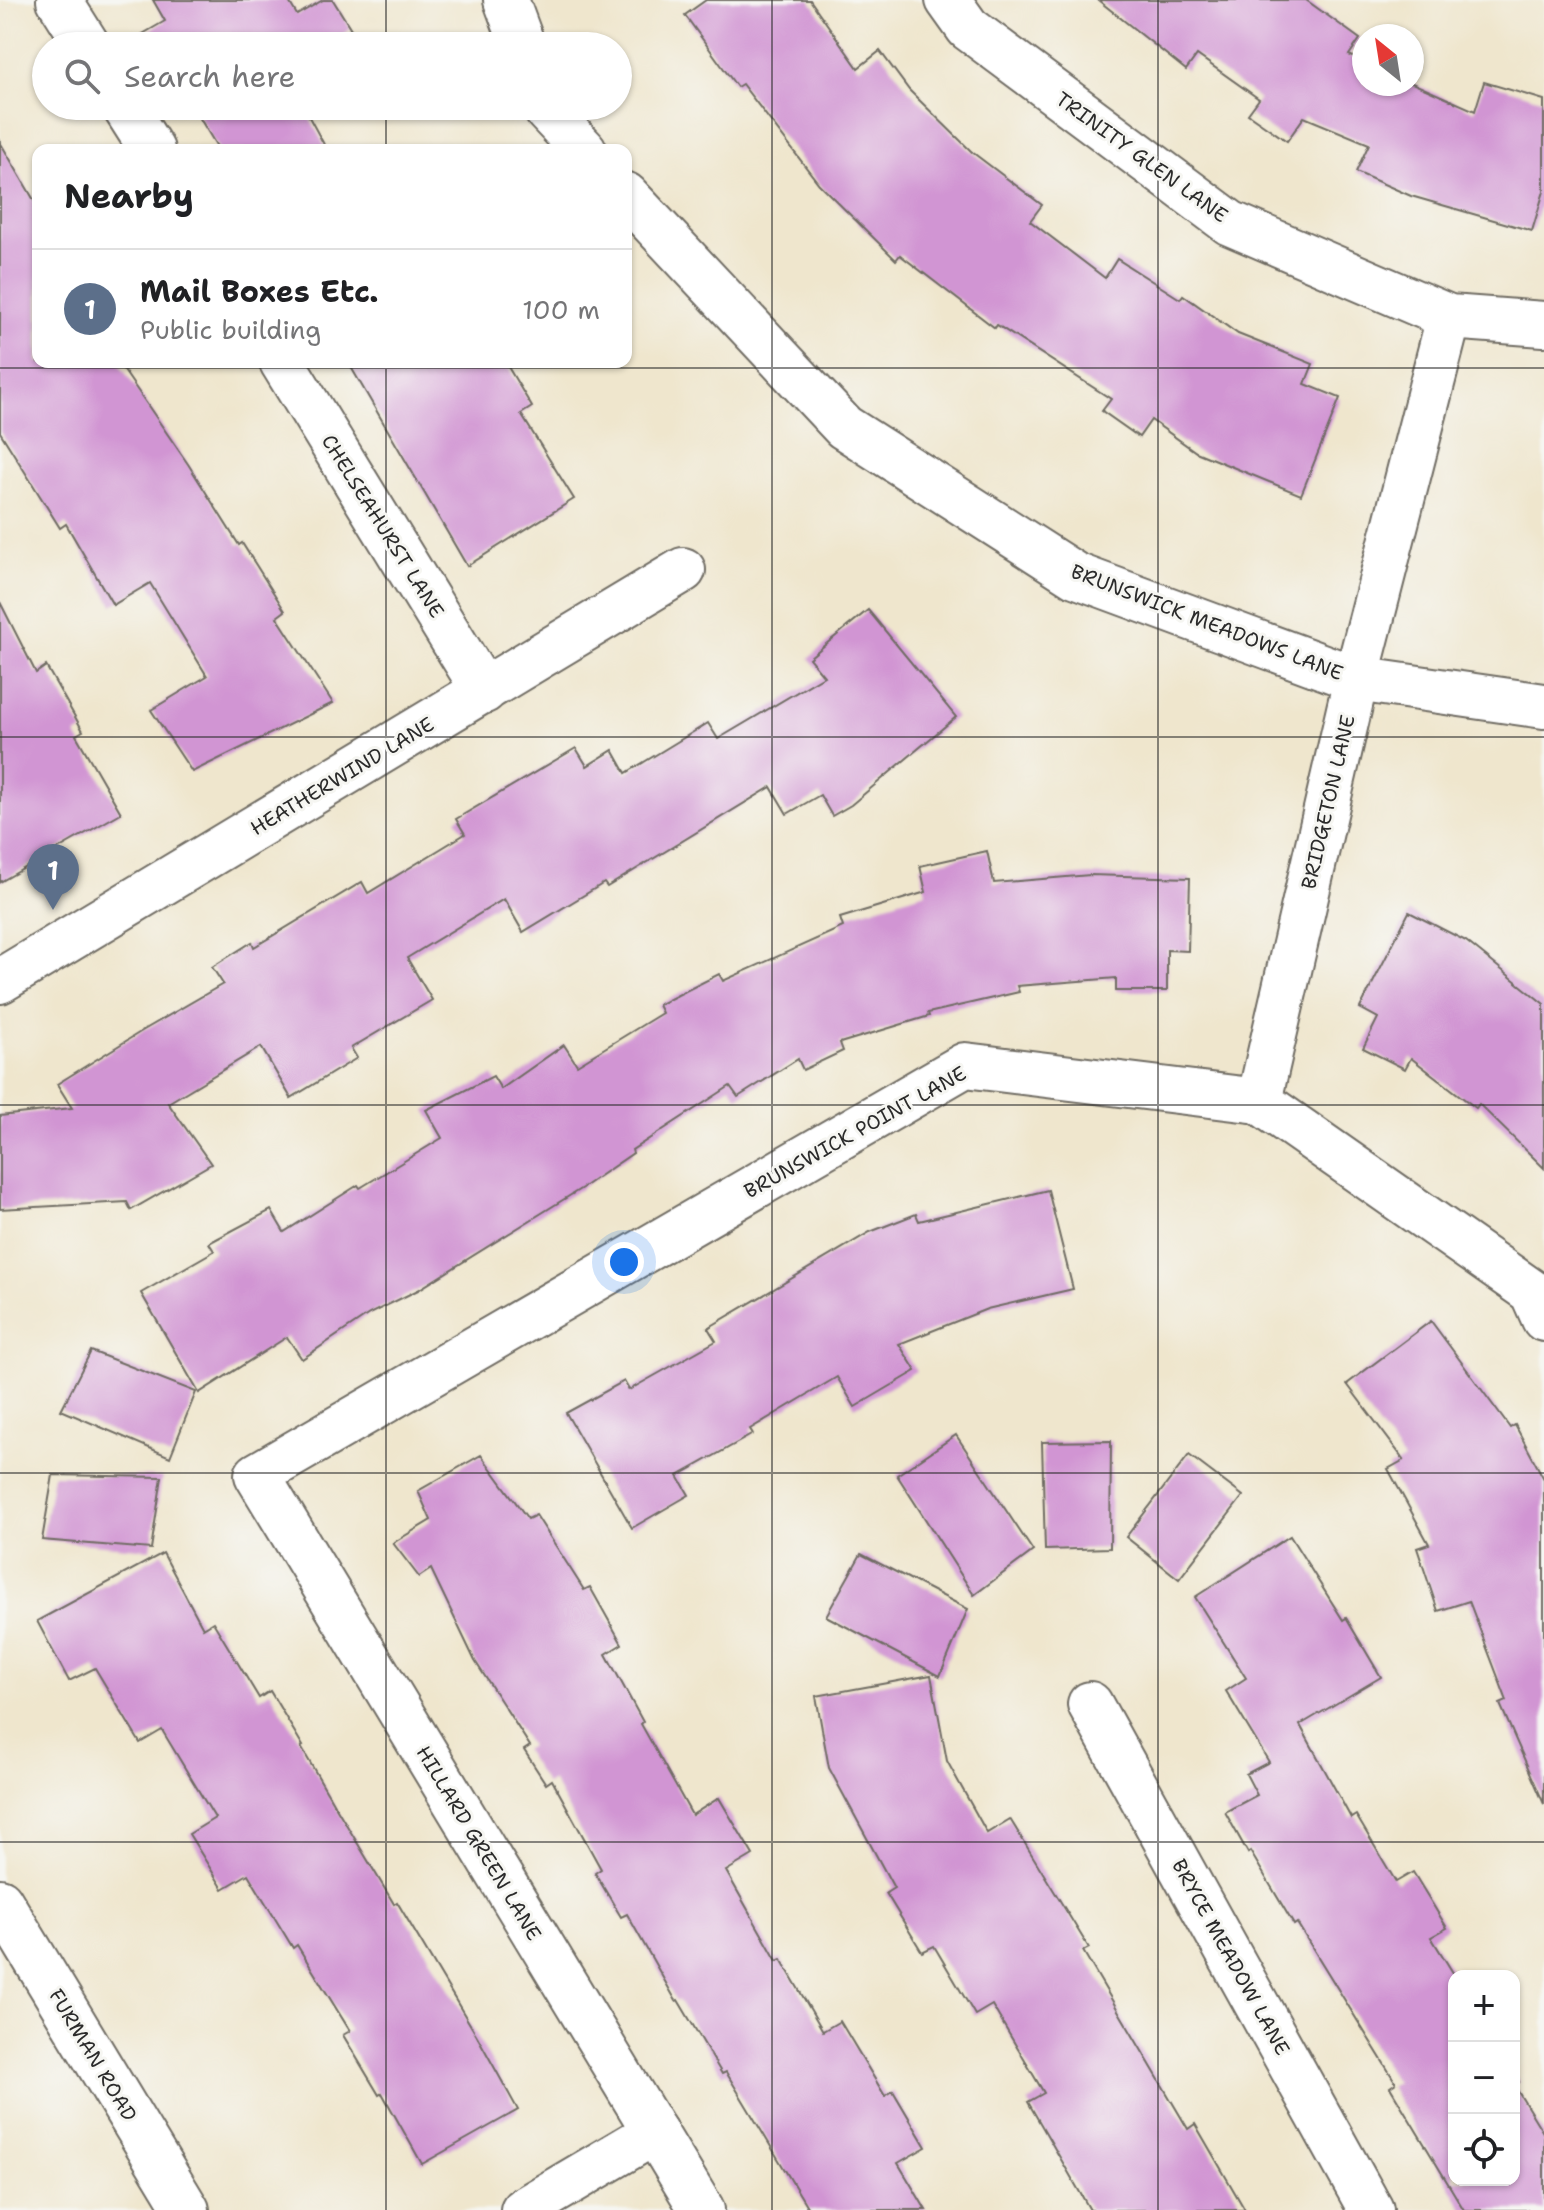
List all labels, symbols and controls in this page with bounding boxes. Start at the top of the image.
north arrow [1352,24,1424,96]
search box [32,32,632,120]
icon: search [60,54,104,98]
text: Search here [124,56,295,97]
street label: TRINITY GLEN LANE [1051,86,1233,228]
text: Nearby [64,173,194,219]
text: Mail Boxes Etc. [140,271,379,312]
text: 1 [84,292,96,327]
text: 100 m [522,292,600,327]
text: Public building [140,312,321,347]
street label: CHELSEAHURST LANE [316,429,450,623]
street label: BRUNSWICK MEADOWS LANE [1067,558,1347,686]
street label: HEATHERWIND LANE [245,711,439,841]
street label: BRIDGETON LANE [1295,712,1361,892]
pin: 1 [27,844,79,910]
street label: BRUNSWICK POINT LANE [739,1060,971,1204]
your location [604,1242,644,1282]
street label: HILLARD GREEN LANE [411,1741,547,1945]
street label: BRYCE MEADOW LANE [1166,1854,1296,2060]
map controls [1448,1970,1520,2186]
button: + [1448,1970,1520,2042]
street label: FURMAN ROAD [43,1984,143,2126]
button: − [1448,2042,1520,2114]
button: locate [1448,2114,1520,2186]

